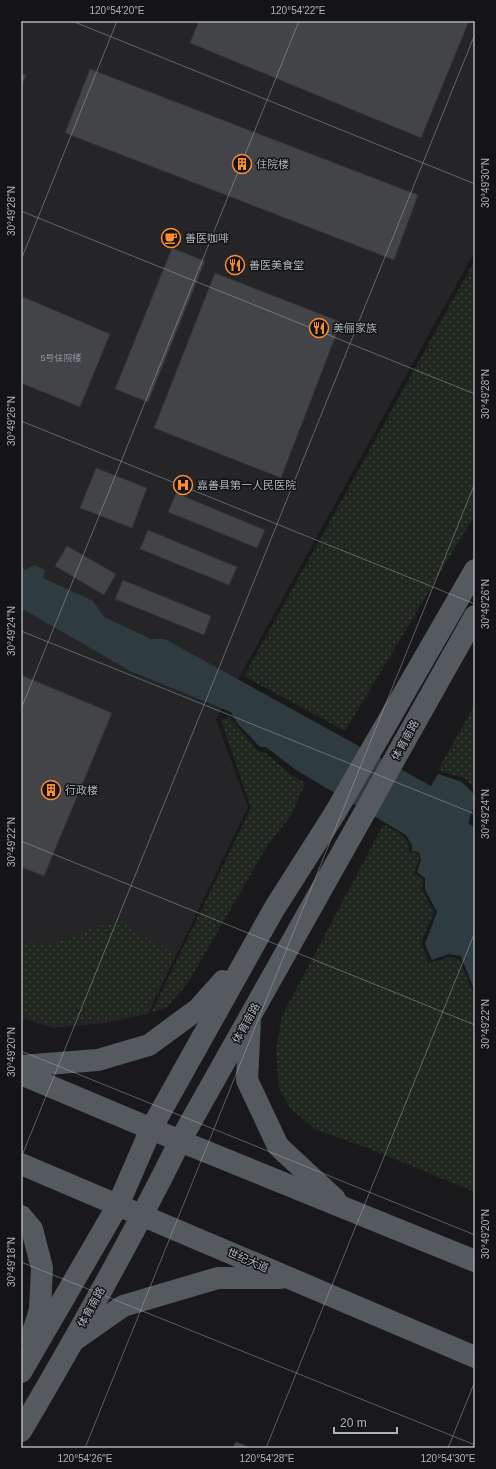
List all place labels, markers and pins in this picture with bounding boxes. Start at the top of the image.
building icon: 住院楼 [231,153,253,175]
place label: 住院楼 [256,158,289,170]
cafe icon: 善医咖啡 [160,227,182,249]
place label: 善医咖啡 [185,232,229,244]
restaurant icon: 善医美食堂 [224,254,246,276]
place label: 善医美食堂 [249,259,304,271]
restaurant icon: 美俪家族 [308,317,330,339]
place label: 美俪家族 [333,322,377,334]
hospital icon: 嘉善县第一人民医院 [172,474,194,496]
place label: 嘉善县第一人民医院 [197,479,296,491]
building icon: 行政楼 [40,779,62,801]
place label: 行政楼 [65,784,98,796]

